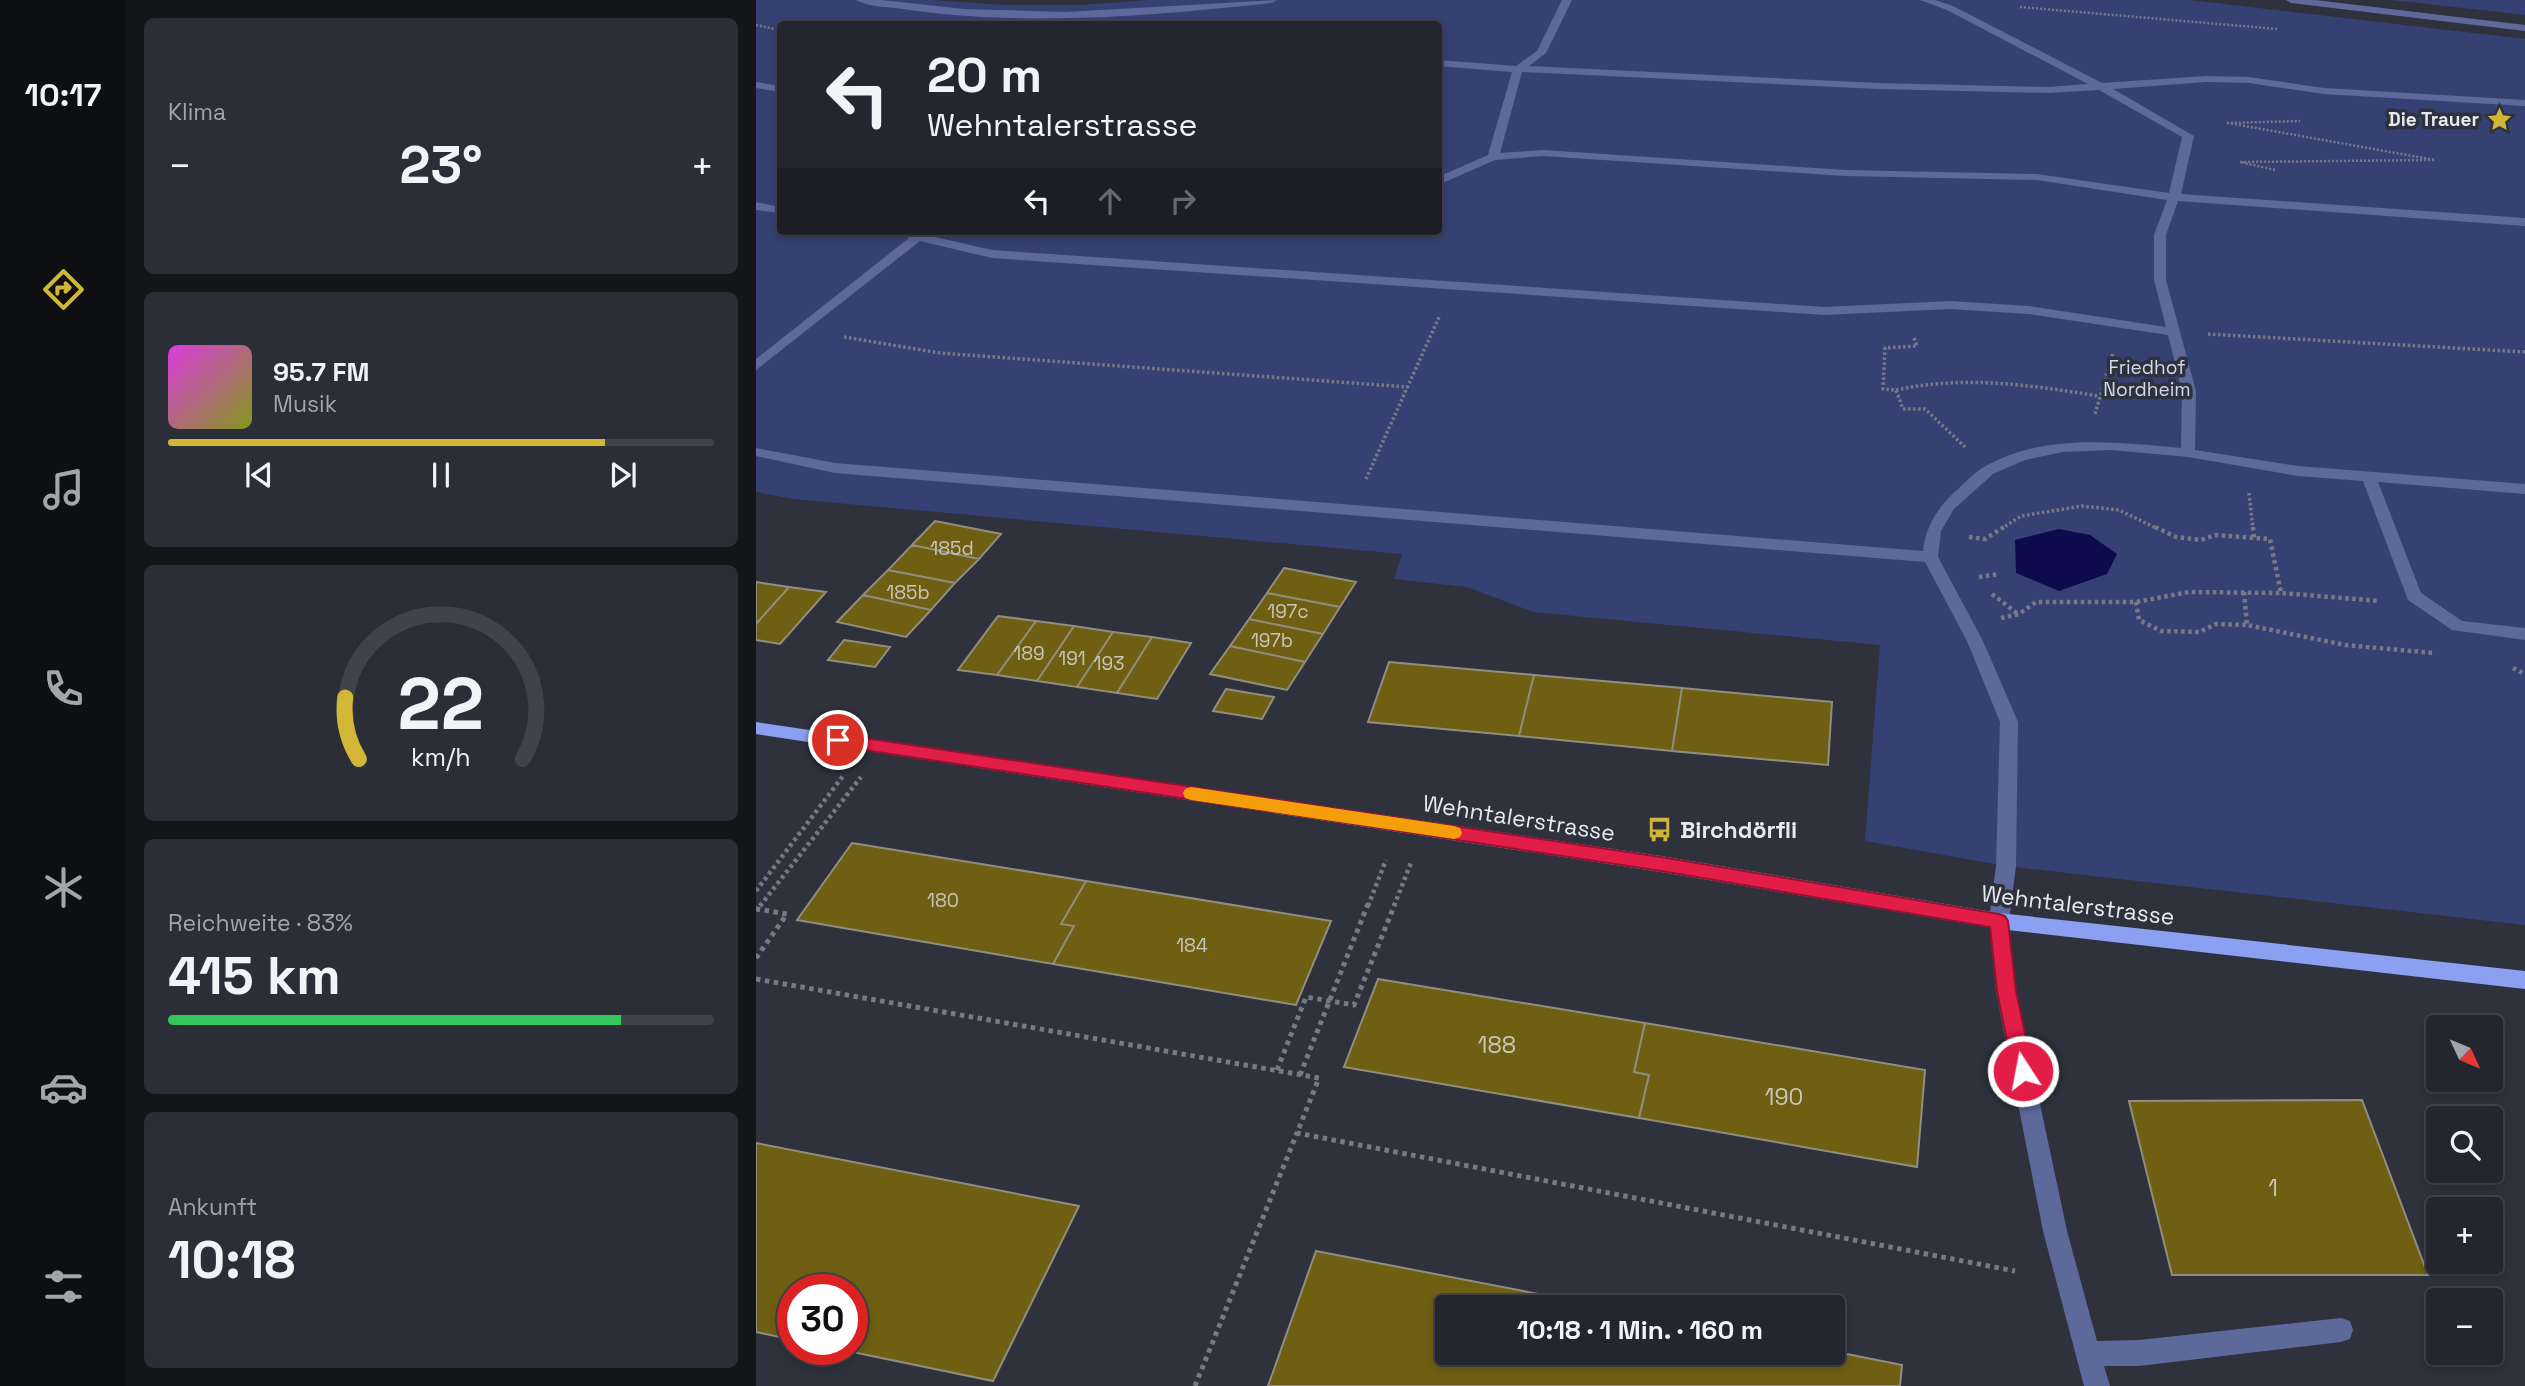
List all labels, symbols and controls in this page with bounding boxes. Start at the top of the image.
text: 20 m [927,44,1042,106]
icon: left [812,49,903,140]
text: 10:17 [25,75,101,115]
text: Klima [168,97,226,127]
text: Wehntalerstrasse [927,105,1198,145]
place icon: Die Trauer [2485,105,2513,133]
place label: Die Trauer [2388,107,2479,132]
text: 23° [400,132,483,198]
text: − [168,142,192,190]
text: + [690,142,714,190]
icon: left [1018,182,1056,220]
icon: ahead [1091,182,1129,220]
icon: right [1164,182,1202,220]
icon: directions [39,265,88,314]
text: 95.7 FM [273,355,369,389]
park label: Friedhof Nordheim [2103,355,2191,402]
text: Musik [273,389,337,419]
icon: previous [240,456,278,494]
icon: pause [422,456,460,494]
icon: next [604,456,642,494]
icon: music [39,465,88,514]
house number: 185d [930,536,974,561]
house number: 185b [886,580,930,605]
house number: 197c [1267,599,1309,624]
house number: 197b [1251,628,1293,653]
house number: 189 [1013,641,1045,666]
house number: 191 [1058,646,1086,671]
house number: 193 [1093,651,1125,676]
text: 22 [398,657,484,750]
icon: phone [39,664,88,713]
pin [808,710,868,770]
icon: arrive [819,721,857,759]
text: km/h [411,741,471,773]
street label: Wehntalerstrasse [1421,788,1617,848]
place label: Birchdörfli [1680,815,1797,845]
bus stop icon: Birchdörfli [1646,816,1674,844]
icon: climate [39,863,88,912]
street label: Wehntalerstrasse [1980,878,2176,932]
house number: 180 [927,888,959,913]
text: Reichweite · 83% [168,908,353,938]
house number: 184 [1176,933,1208,958]
text: 415 km [168,943,341,1009]
north arrow [2426,1015,2502,1092]
map controls [2426,1015,2503,1365]
house number: 188 [1478,1030,1516,1060]
position arrow [1986,1034,2060,1108]
icon: car [39,1063,88,1112]
house number: 190 [1765,1082,1803,1112]
button: search [2426,1106,2503,1183]
house number: 1 [2268,1173,2278,1203]
text: Ankunft [168,1192,257,1222]
button: + [2426,1197,2503,1274]
text: 10:18 [168,1227,295,1293]
icon: filters [39,1262,88,1311]
speed limit sign: 30 [777,1274,868,1365]
button: − [2426,1288,2503,1365]
text: 10:18 · 1 Min. · 160 m [1517,1313,1763,1347]

